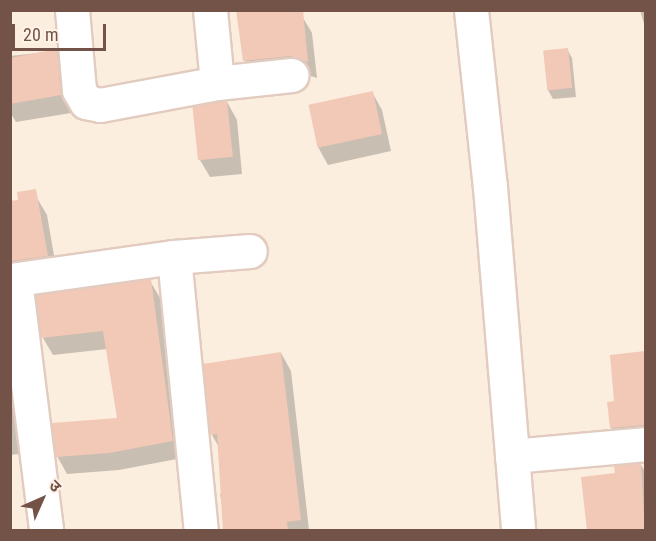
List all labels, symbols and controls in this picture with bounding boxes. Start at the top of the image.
scale bar [15,12,110,50]
text: 20 m [23,24,58,45]
north arrow [12,469,72,529]
text: उ [45,476,65,496]

